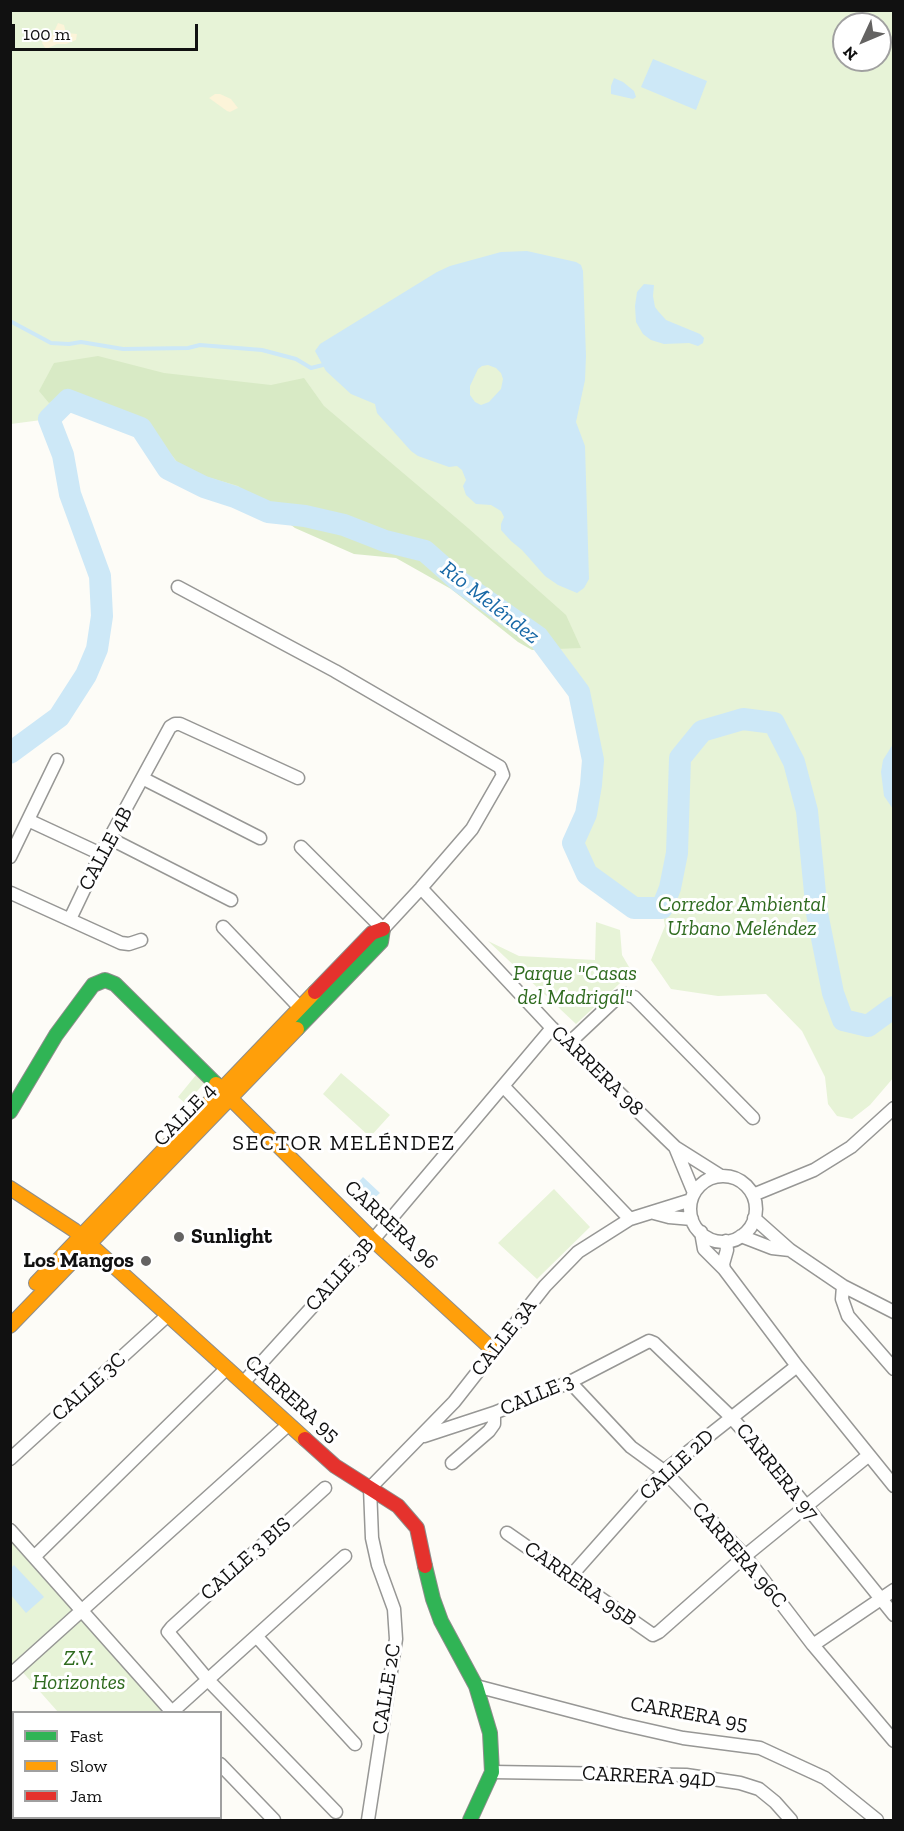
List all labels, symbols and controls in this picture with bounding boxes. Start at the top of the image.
scale bar [15,12,201,50]
north arrow [832,12,892,72]
text: 100 m [23,23,70,45]
text: N [839,42,861,64]
water label: Río Meléndez [435,556,545,650]
street label: CALLE 4B [73,803,139,895]
park label: Corredor Ambiental Urbano Meléndez [658,892,826,942]
park label: Parque "Casas del Madrigal" [513,961,637,1011]
street label: CARRERA 98 [545,1021,649,1121]
street label: CALLE 4 [149,1078,221,1152]
district label: SECTOR MELÉNDEZ [232,1131,456,1157]
street label: CARRERA 96 [339,1175,443,1275]
place label: Sunlight [191,1224,272,1250]
marker: Sunlight [172,1230,186,1244]
street label: CALLE 3B [300,1233,380,1317]
place label: Los Mangos [23,1248,134,1274]
marker: Los Mangos [139,1254,153,1268]
street label: CALLE 3A [466,1294,542,1382]
street label: CALLE 3C [47,1347,131,1427]
street label: CARRERA 95 [239,1350,345,1448]
street label: CALLE 3 [496,1368,578,1422]
street label: CARRERA 97 [730,1418,824,1526]
street label: CALLE 2D [634,1424,720,1506]
street label: CARRERA 96C [686,1497,792,1613]
street label: CALLE 3 BIS [196,1512,296,1606]
street label: CARRERA 95B [519,1536,641,1632]
street label: CALLE 2C [367,1642,407,1736]
park label: Z.V. Horizontes [32,1646,126,1696]
street label: CARRERA 95 [628,1691,750,1737]
legend [12,1711,222,1819]
text: Fast [70,1725,103,1747]
text: Slow [70,1755,107,1777]
street label: CARRERA 94D [581,1761,717,1793]
text: Jam [70,1785,102,1807]

